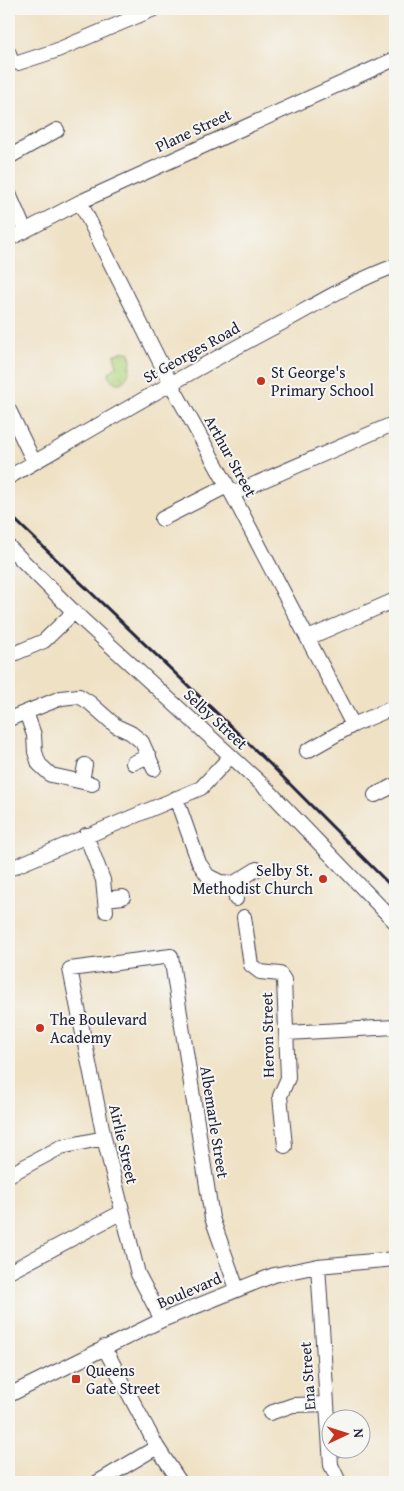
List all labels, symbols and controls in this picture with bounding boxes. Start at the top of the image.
street label: Plane Street [151,102,235,158]
street label: St Georges Road [138,315,244,389]
place label: St George's Primary School [271,360,374,402]
marker: St George's Primary School [255,375,267,387]
street label: Arthur Street [199,411,264,502]
street label: Selby Street [179,683,254,755]
place label: Selby St. Methodist Church [193,858,313,900]
marker: Selby St. Methodist Church [317,873,329,885]
street label: Heron Street [254,992,280,1078]
place label: The Boulevard Academy [50,1007,148,1049]
marker: The Boulevard Academy [34,1022,46,1034]
street label: Albemarle Street [194,1064,236,1180]
street label: Airlie Street [103,1102,145,1187]
street label: Boulevard [153,1265,225,1314]
street label: Ena Street [293,1341,321,1411]
place label: Queens Gate Street [86,1358,161,1400]
marker: Queens Gate Street [70,1373,82,1385]
north arrow [322,1408,372,1458]
text: N [349,1428,369,1439]

